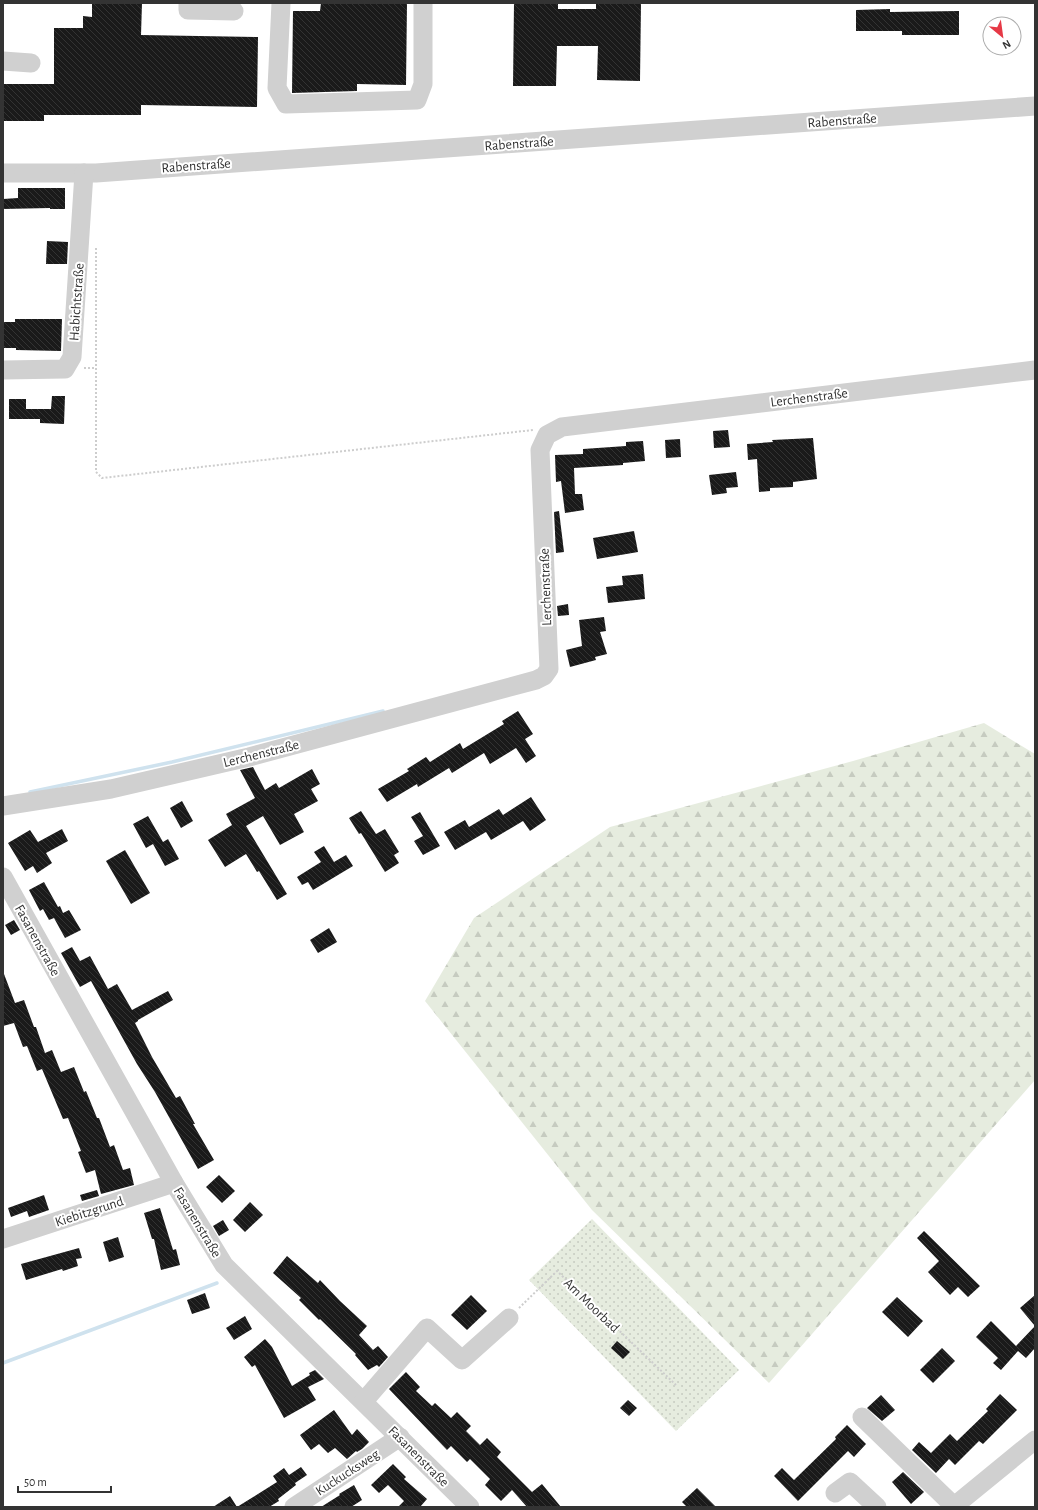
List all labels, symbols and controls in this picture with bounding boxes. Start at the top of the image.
north arrow [982,16,1022,56]
text: N [1001,38,1013,51]
street label: Rabenstraße [807,112,877,130]
street label: Rabenstraße [484,135,554,153]
street label: Rabenstraße [161,157,231,175]
street label: Habichtstraße [67,263,87,342]
street label: Lerchenstraße [770,386,849,410]
street label: Lerchenstraße [538,548,554,626]
street label: Lerchenstraße [222,738,301,770]
street label: Fasanenstraße [12,902,62,979]
street label: Fasanenstraße [171,1185,224,1260]
street label: Kiebitzgrund [53,1194,125,1230]
street label: Am Moorbad [561,1276,622,1336]
street label: Fasanenstraße [385,1424,451,1490]
street label: Kuckucksweg [313,1447,382,1499]
scale bar [18,1468,111,1494]
text: 50 m [24,1476,47,1488]

